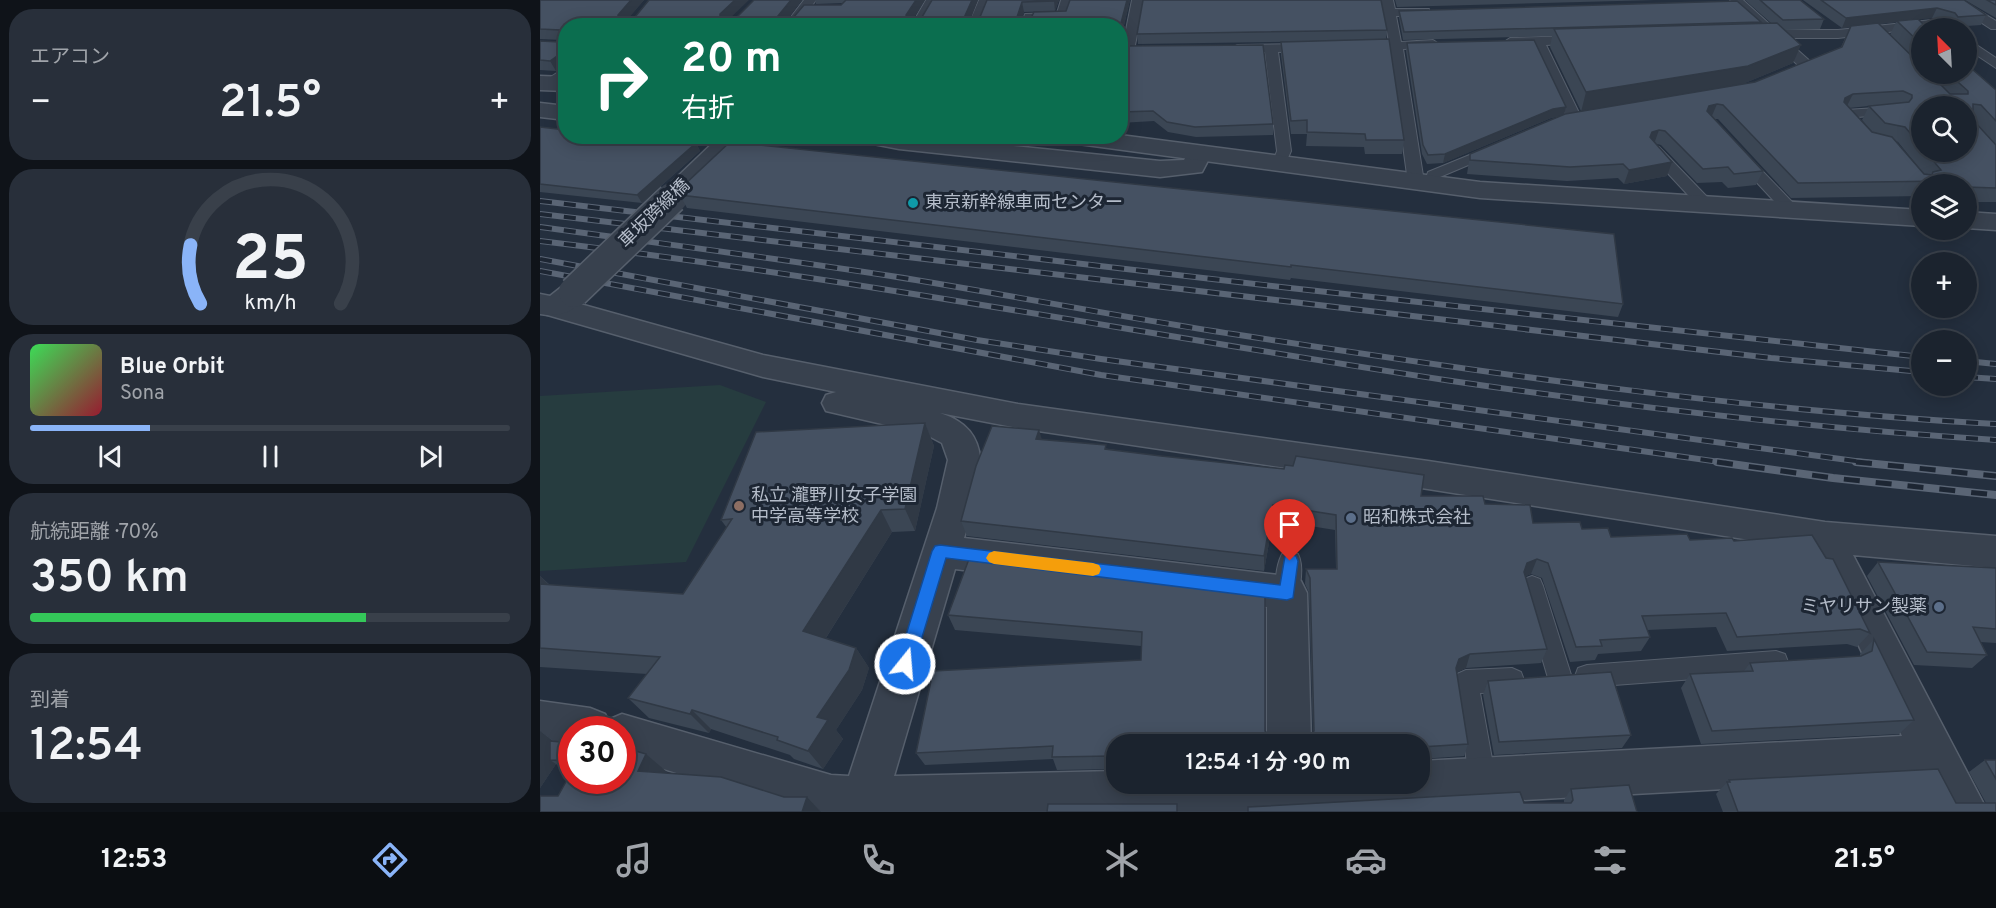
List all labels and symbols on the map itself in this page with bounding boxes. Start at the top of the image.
north arrow [1911,18,1977,84]
street label: 車坂跨線橋 [615,174,695,254]
place label: 東京新幹線車両センター [925,192,1123,215]
marker: 東京新幹線車両センター [906,196,920,210]
place label: 私立 瀧野川女子学園 中学高等学校 [751,485,917,529]
marker: 私立 瀧野川女子学園 中学高等学校 [732,499,746,513]
pin [1264,499,1315,561]
place label: 昭和株式会社 [1363,507,1471,530]
marker: 昭和株式会社 [1344,511,1358,525]
place label: ミヤリサン製薬 [1801,596,1927,619]
marker: ミヤリサン製薬 [1932,600,1946,614]
position arrow [873,632,937,696]
speed limit sign: 30 [558,716,636,794]

